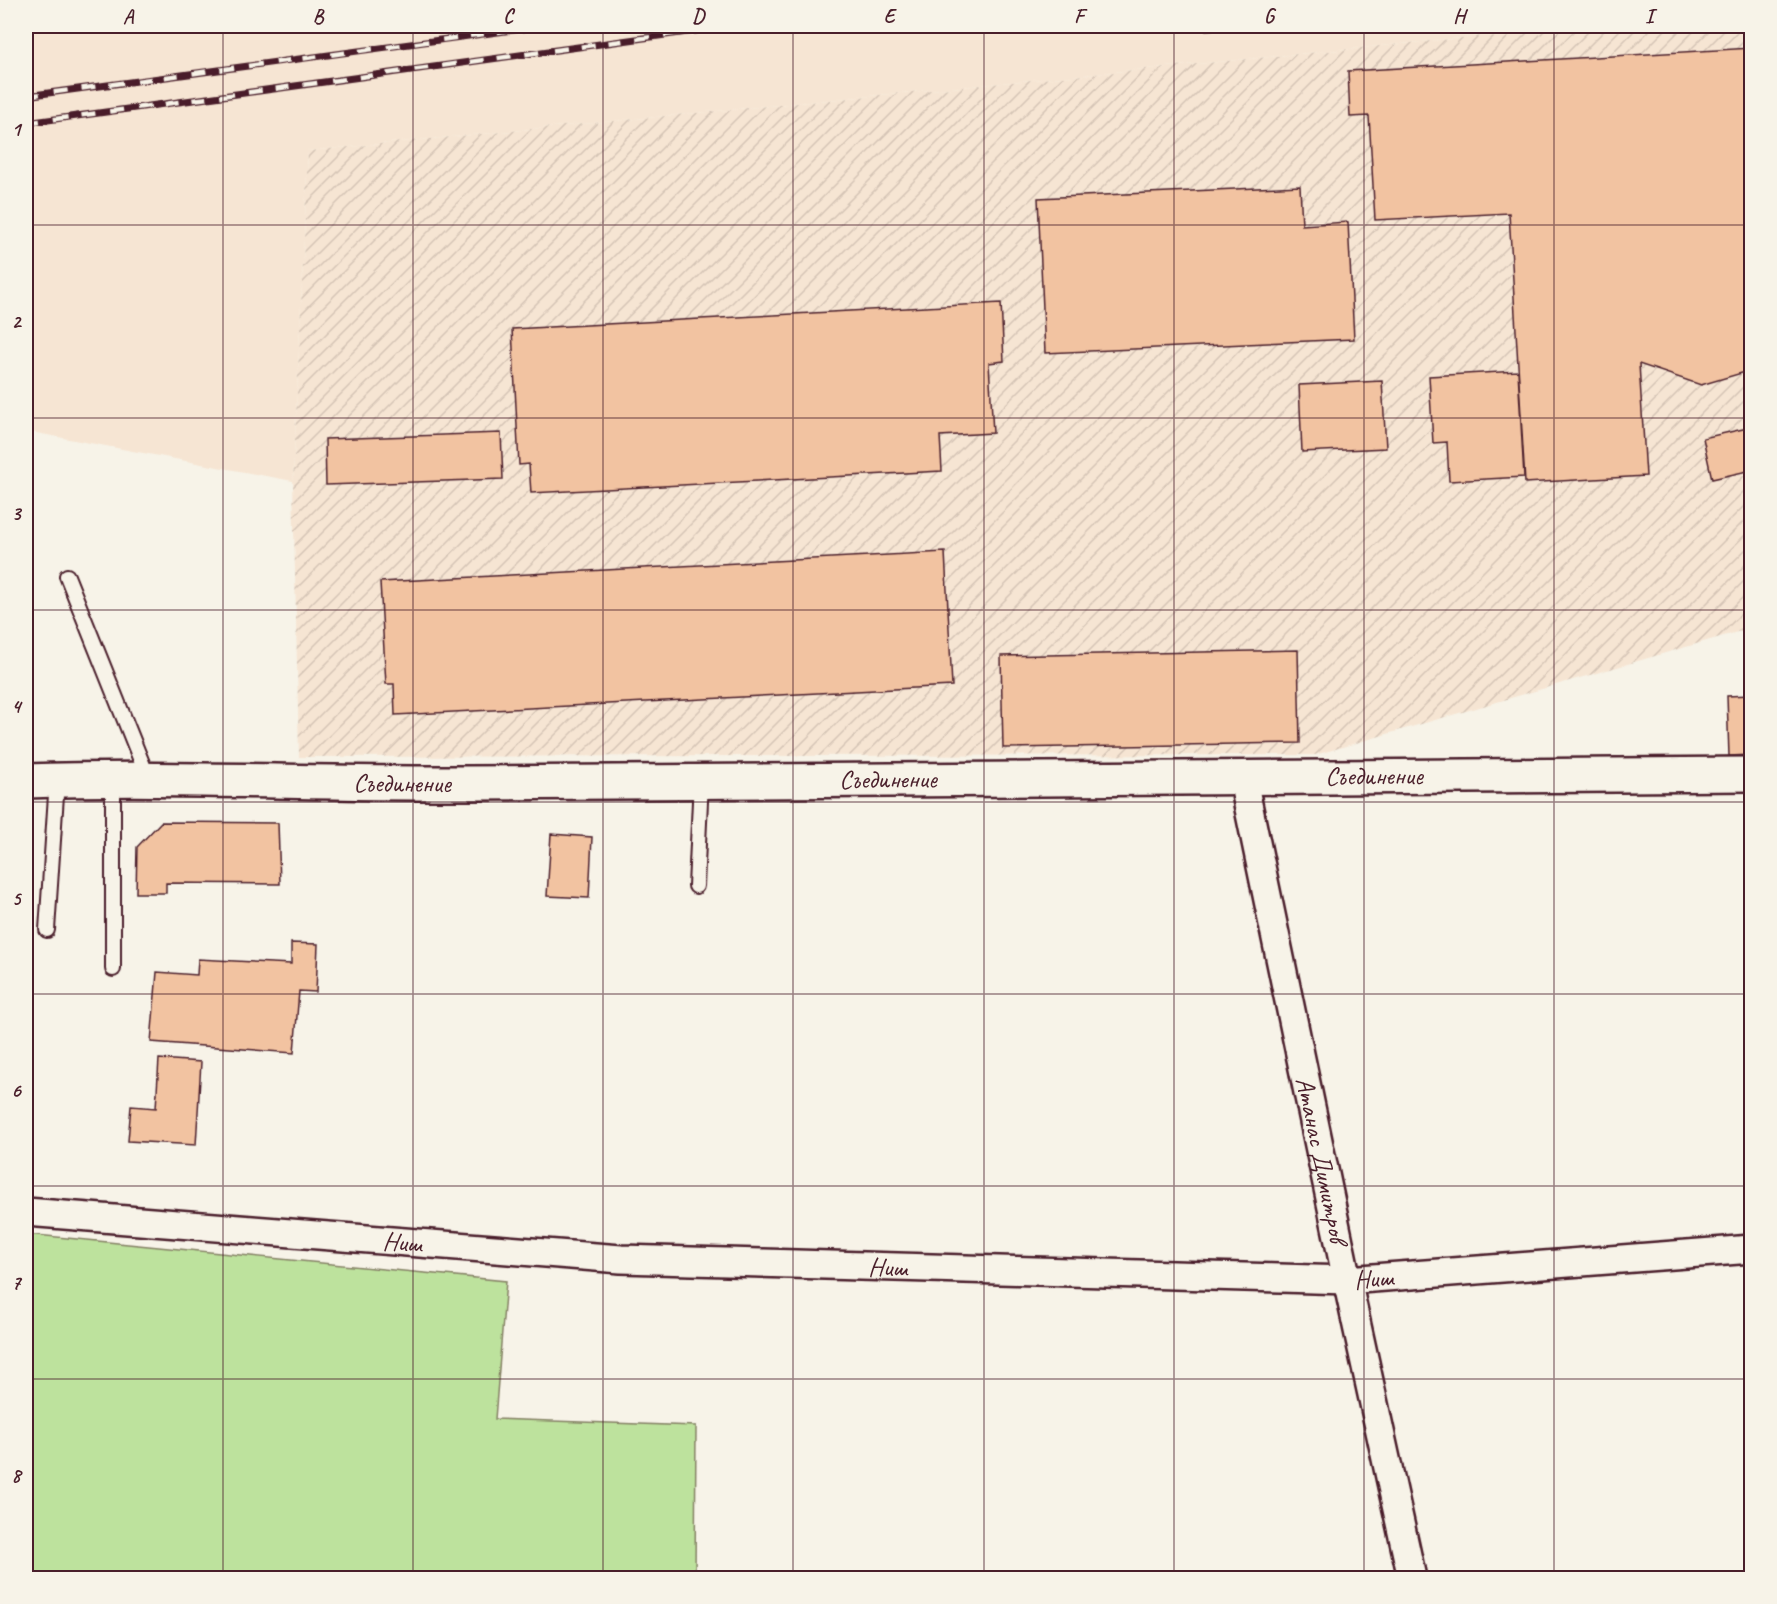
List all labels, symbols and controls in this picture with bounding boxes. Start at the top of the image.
text: A [123,4,135,29]
text: B [313,4,325,29]
text: C [503,4,515,29]
text: D [692,4,706,29]
text: E [884,4,898,29]
text: F [1074,4,1088,29]
text: G [1264,4,1277,29]
text: H [1453,4,1468,29]
text: I [1645,4,1658,29]
text: 1 [12,117,23,142]
text: 2 [12,309,23,334]
text: 3 [12,501,23,526]
text: 4 [12,694,24,719]
street label: Съединение [1325,759,1424,793]
street label: Съединение [839,762,938,796]
street label: Съединение [353,766,452,800]
text: 5 [12,886,23,911]
street label: Атанас Димитров [1288,1074,1356,1252]
text: 6 [11,1078,22,1103]
street label: Ниш [382,1224,426,1260]
street label: Ниш [868,1250,910,1284]
street label: Ниш [1353,1260,1396,1296]
text: 7 [12,1270,23,1295]
text: 8 [12,1463,24,1488]

